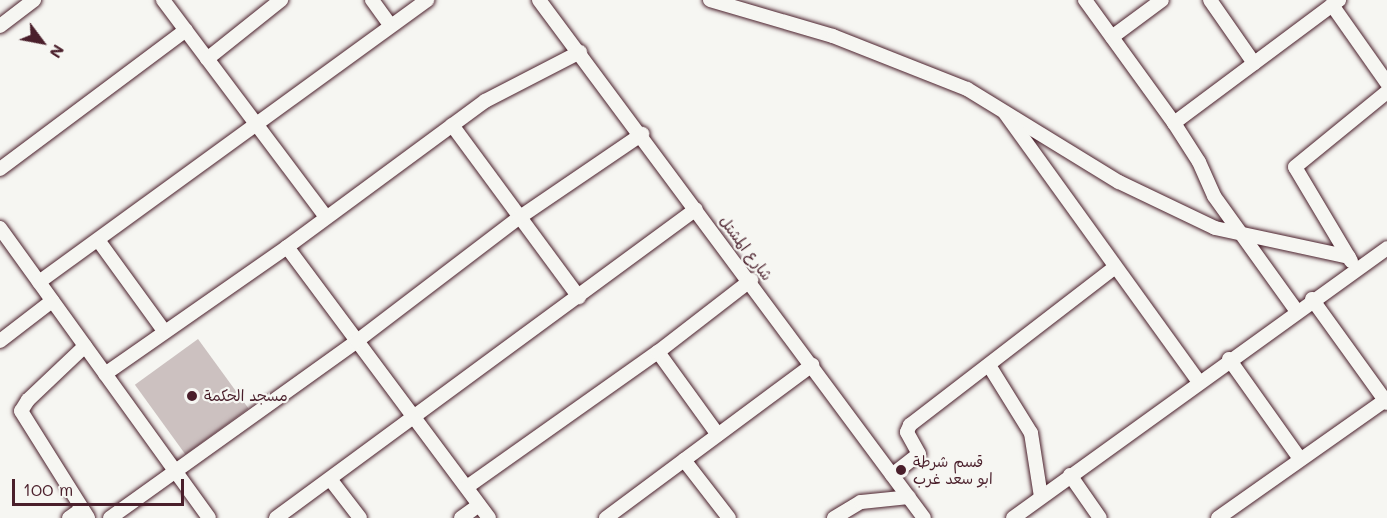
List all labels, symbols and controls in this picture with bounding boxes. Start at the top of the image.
north arrow [12,12,72,72]
text: N [46,41,70,63]
street label: شارع المشتل [716,212,776,284]
place label: مسجد الحكمة [204,387,288,405]
marker: مسجد الحكمة [185,389,199,403]
place label: قسم شرطة ابو سعد غرب [913,452,993,487]
marker: قسم شرطة ابو سعد غرب [894,463,908,477]
scale bar [15,467,188,505]
text: 100 m [23,477,73,501]

